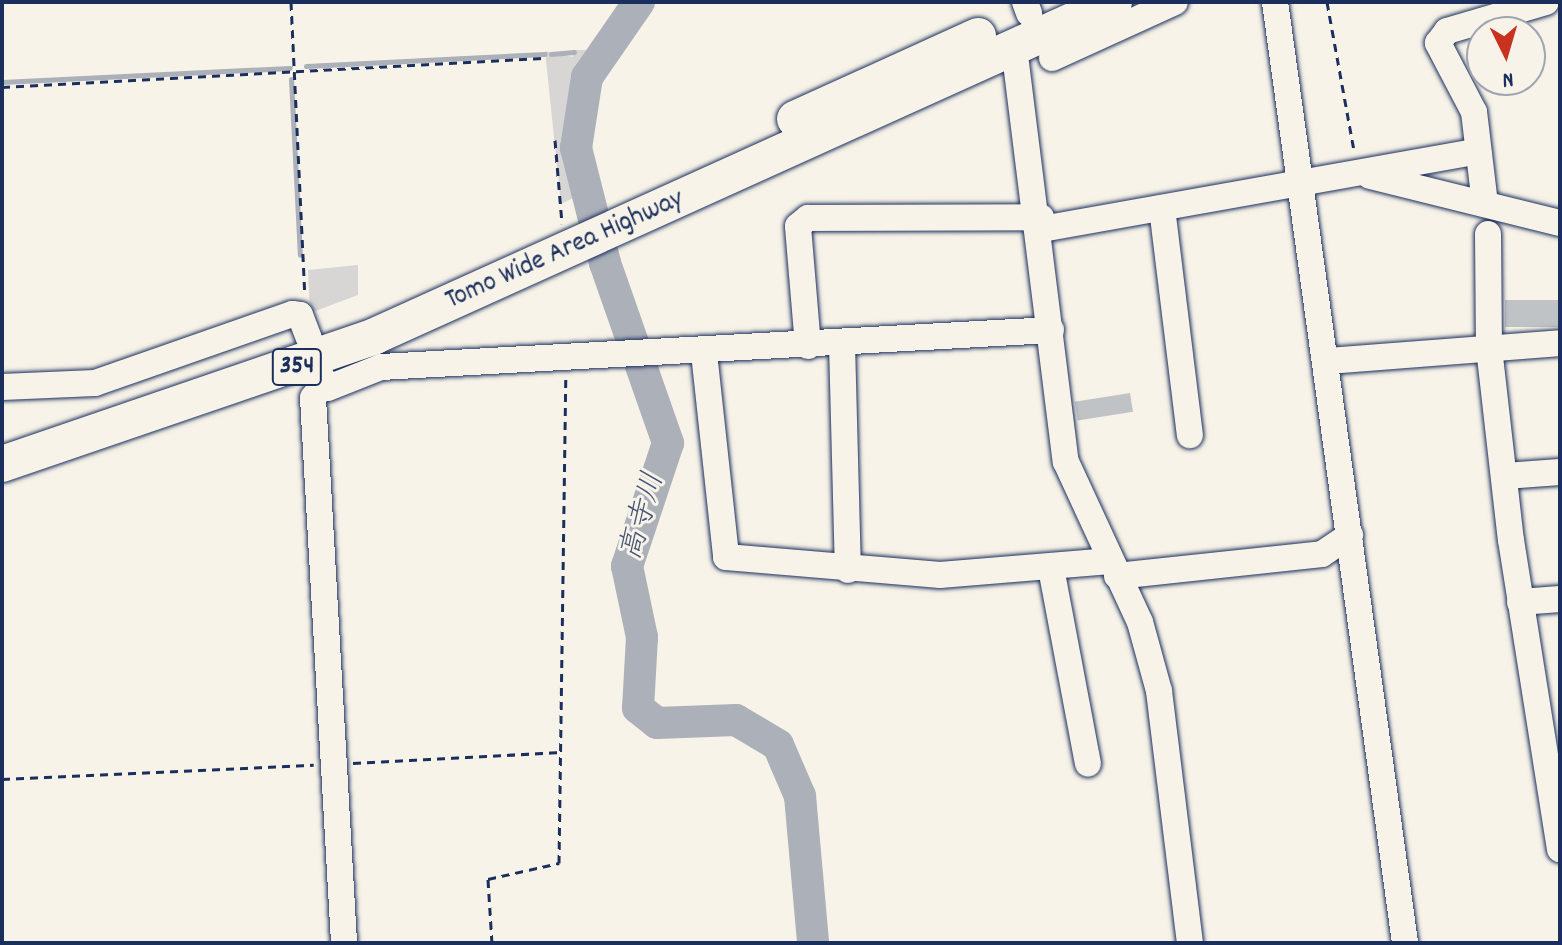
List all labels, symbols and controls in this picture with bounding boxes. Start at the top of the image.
north arrow [1466,16,1546,96]
text: N [1501,62,1515,94]
street label: Tomo Wide Area Highway [441,183,689,319]
road number: 354 [271,345,323,389]
water label: 高寺川 [615,469,675,565]

